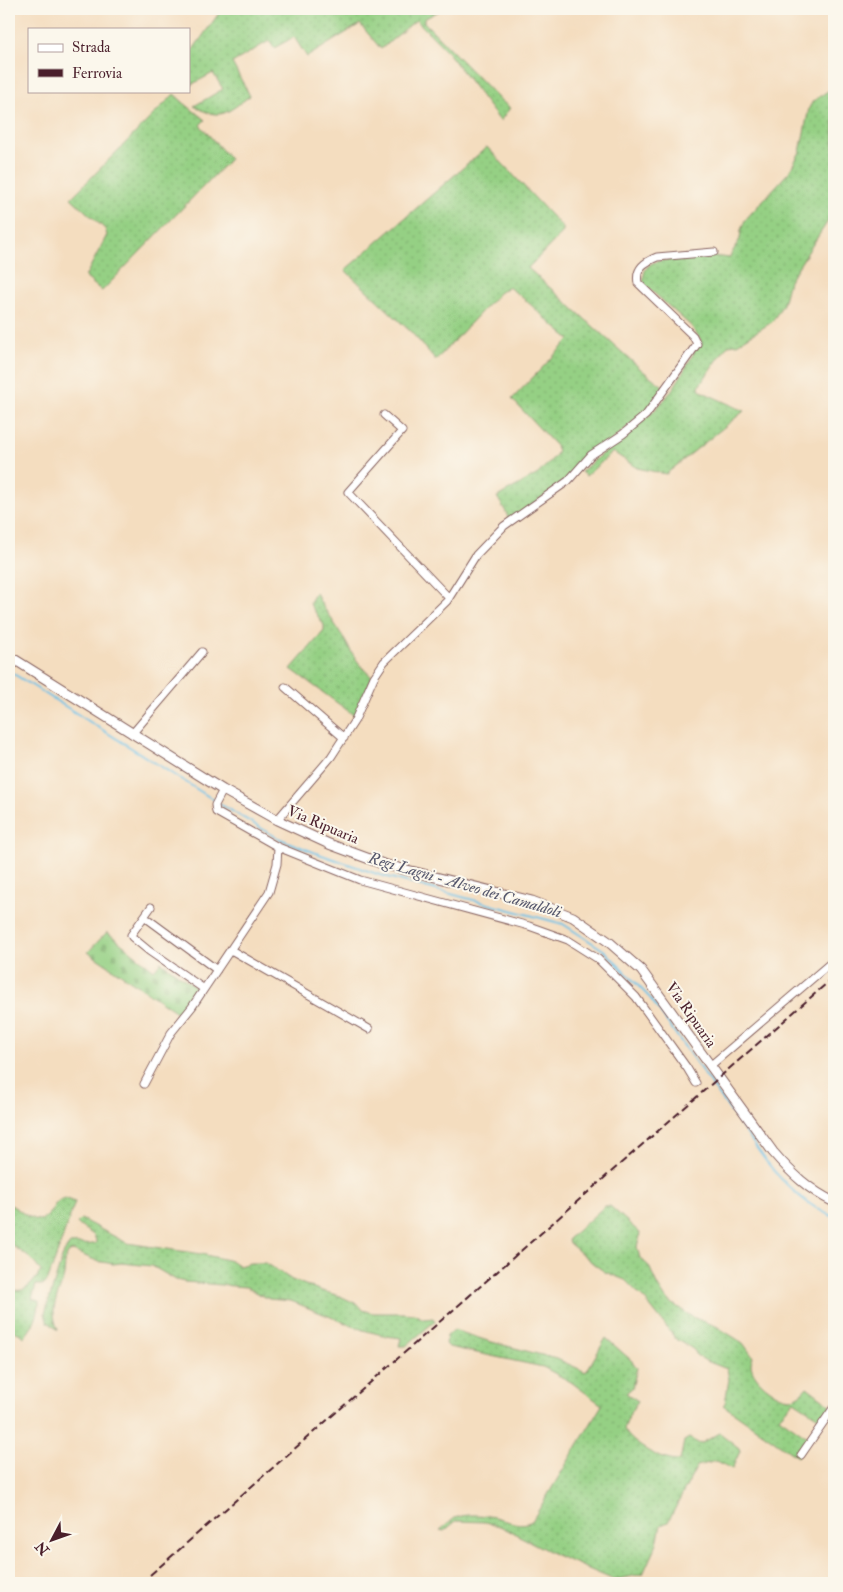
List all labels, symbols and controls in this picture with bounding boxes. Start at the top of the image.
legend [28,28,190,92]
text: Strada [72,38,111,57]
text: Ferrovia [72,64,123,83]
street label: Via Ripuaria [284,801,362,850]
water label: Regi Lagni - Alveo dei Camaldoli [365,848,564,922]
street label: Via Ripuaria [661,979,721,1053]
north arrow [28,1514,78,1564]
text: N [32,1538,54,1559]

